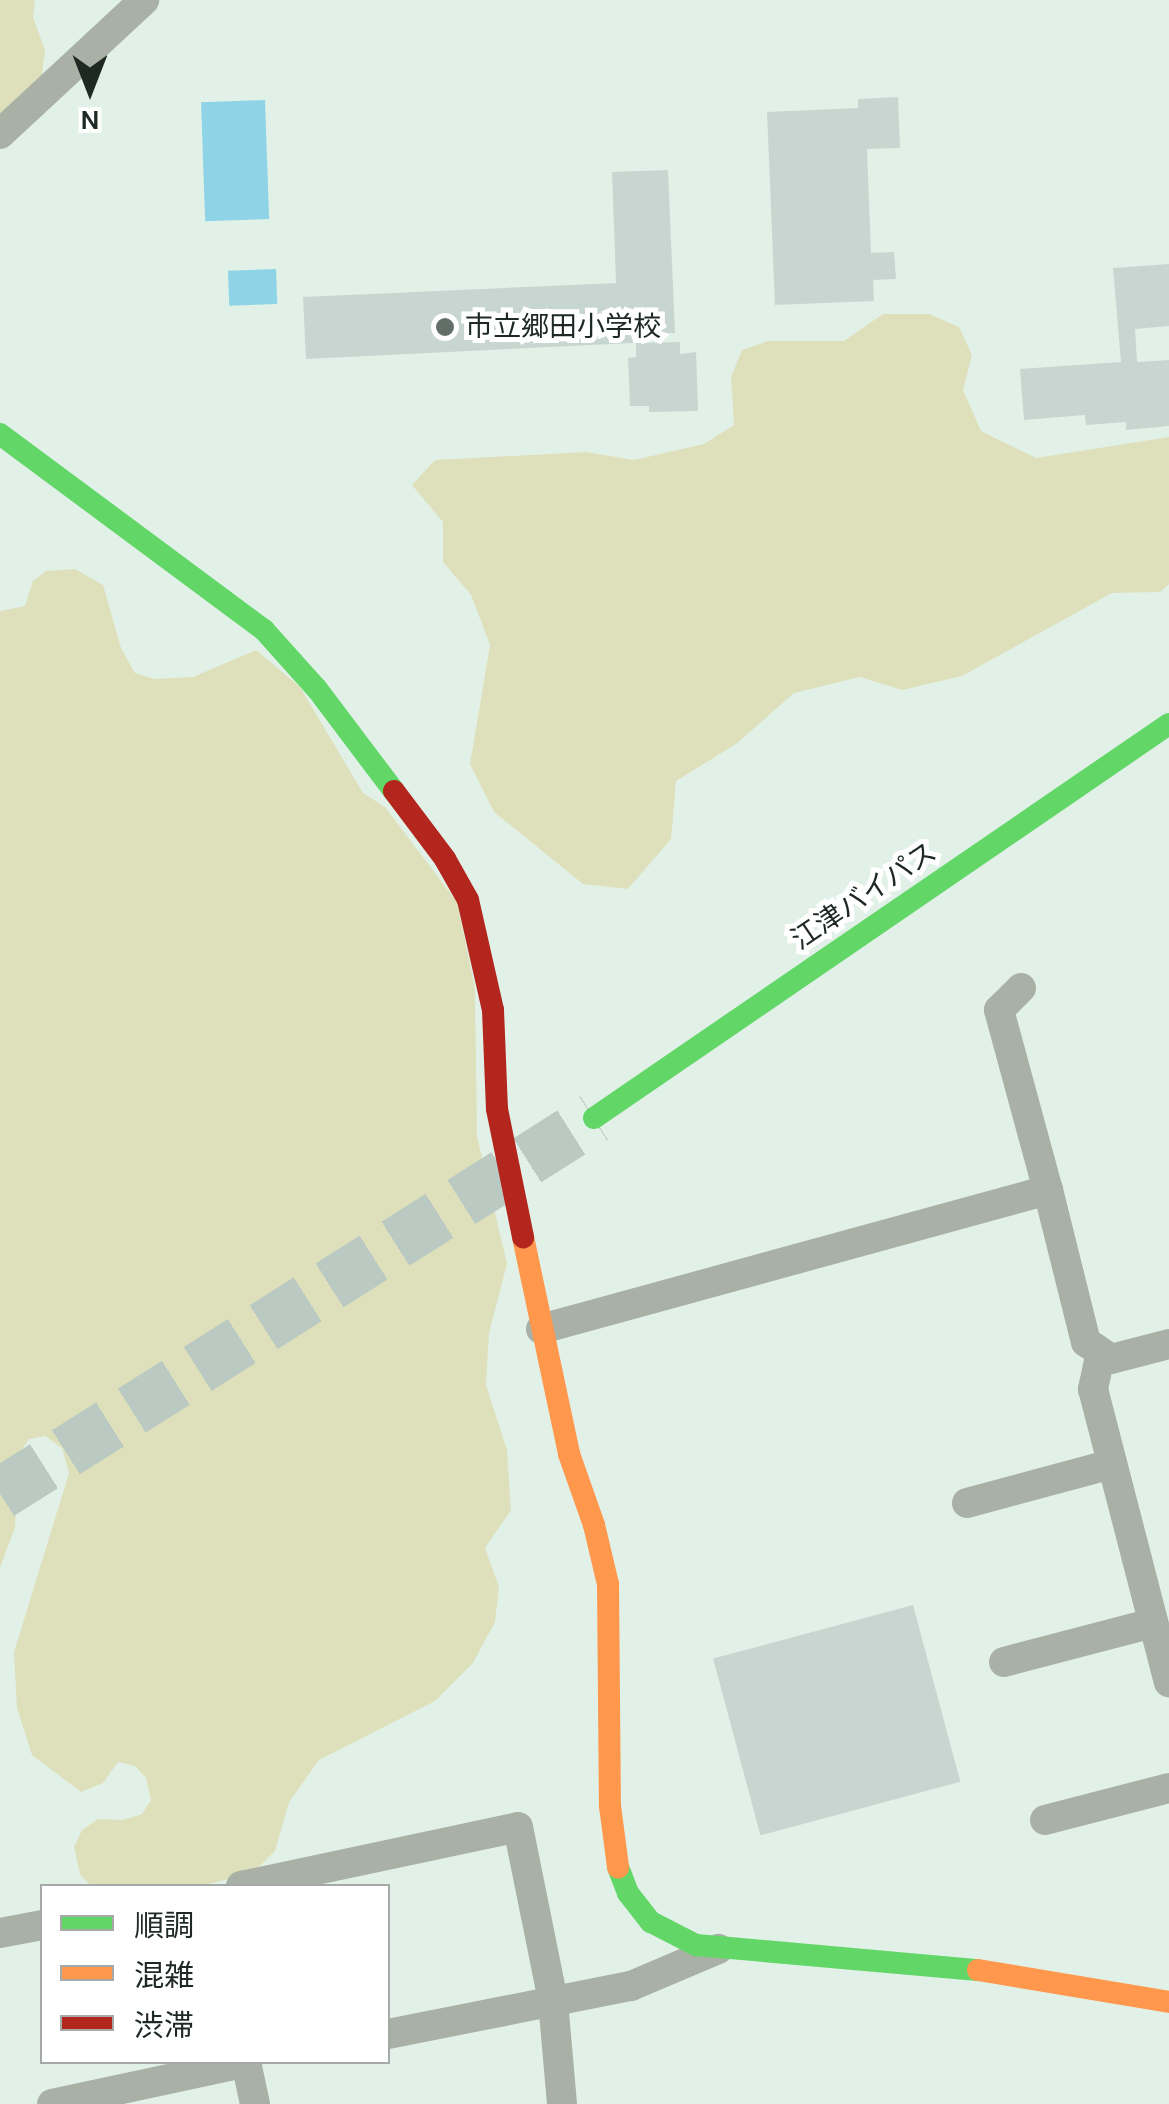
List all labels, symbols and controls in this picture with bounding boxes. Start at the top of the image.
north arrow [40,40,140,140]
text: N [80,104,100,137]
place label: 市立郷田小学校 [465,310,661,344]
marker: 市立郷田小学校 [434,316,456,338]
street label: 江津バイパス [785,835,943,957]
legend [40,1884,390,2064]
text: 順調 [134,1908,194,1944]
text: 混雑 [134,1958,194,1994]
text: 渋滞 [134,2008,194,2044]

